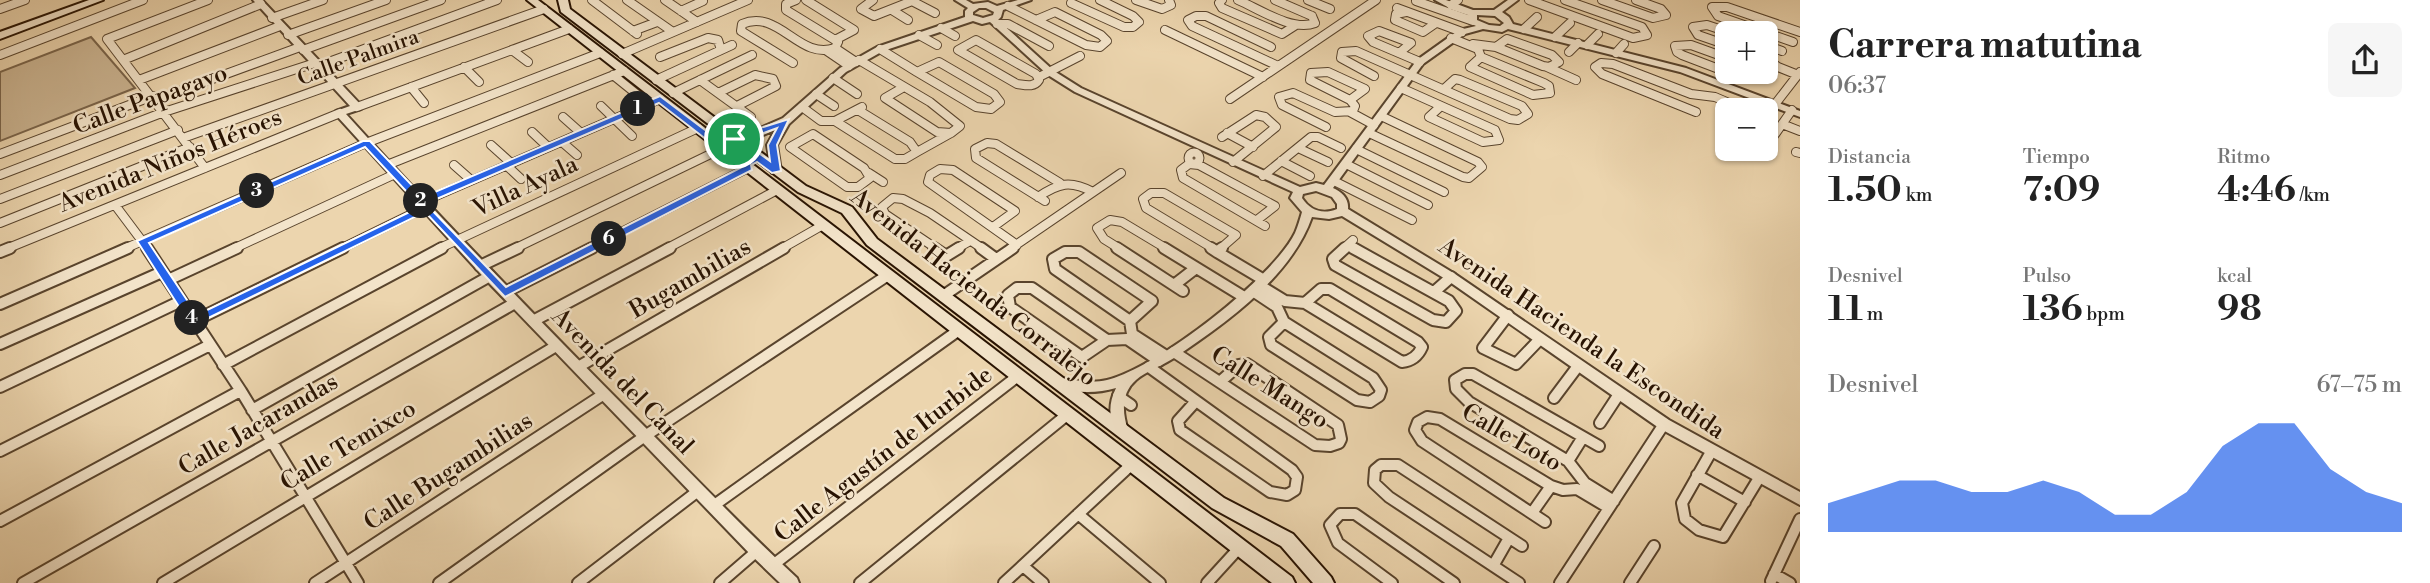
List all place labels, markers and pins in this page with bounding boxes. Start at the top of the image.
pin: 1 [620,92,656,126]
pin [704,109,764,169]
pin: 3 [240,174,274,208]
pin: 2 [404,184,438,218]
pin: 6 [592,222,626,256]
pin: 4 [174,300,210,336]

